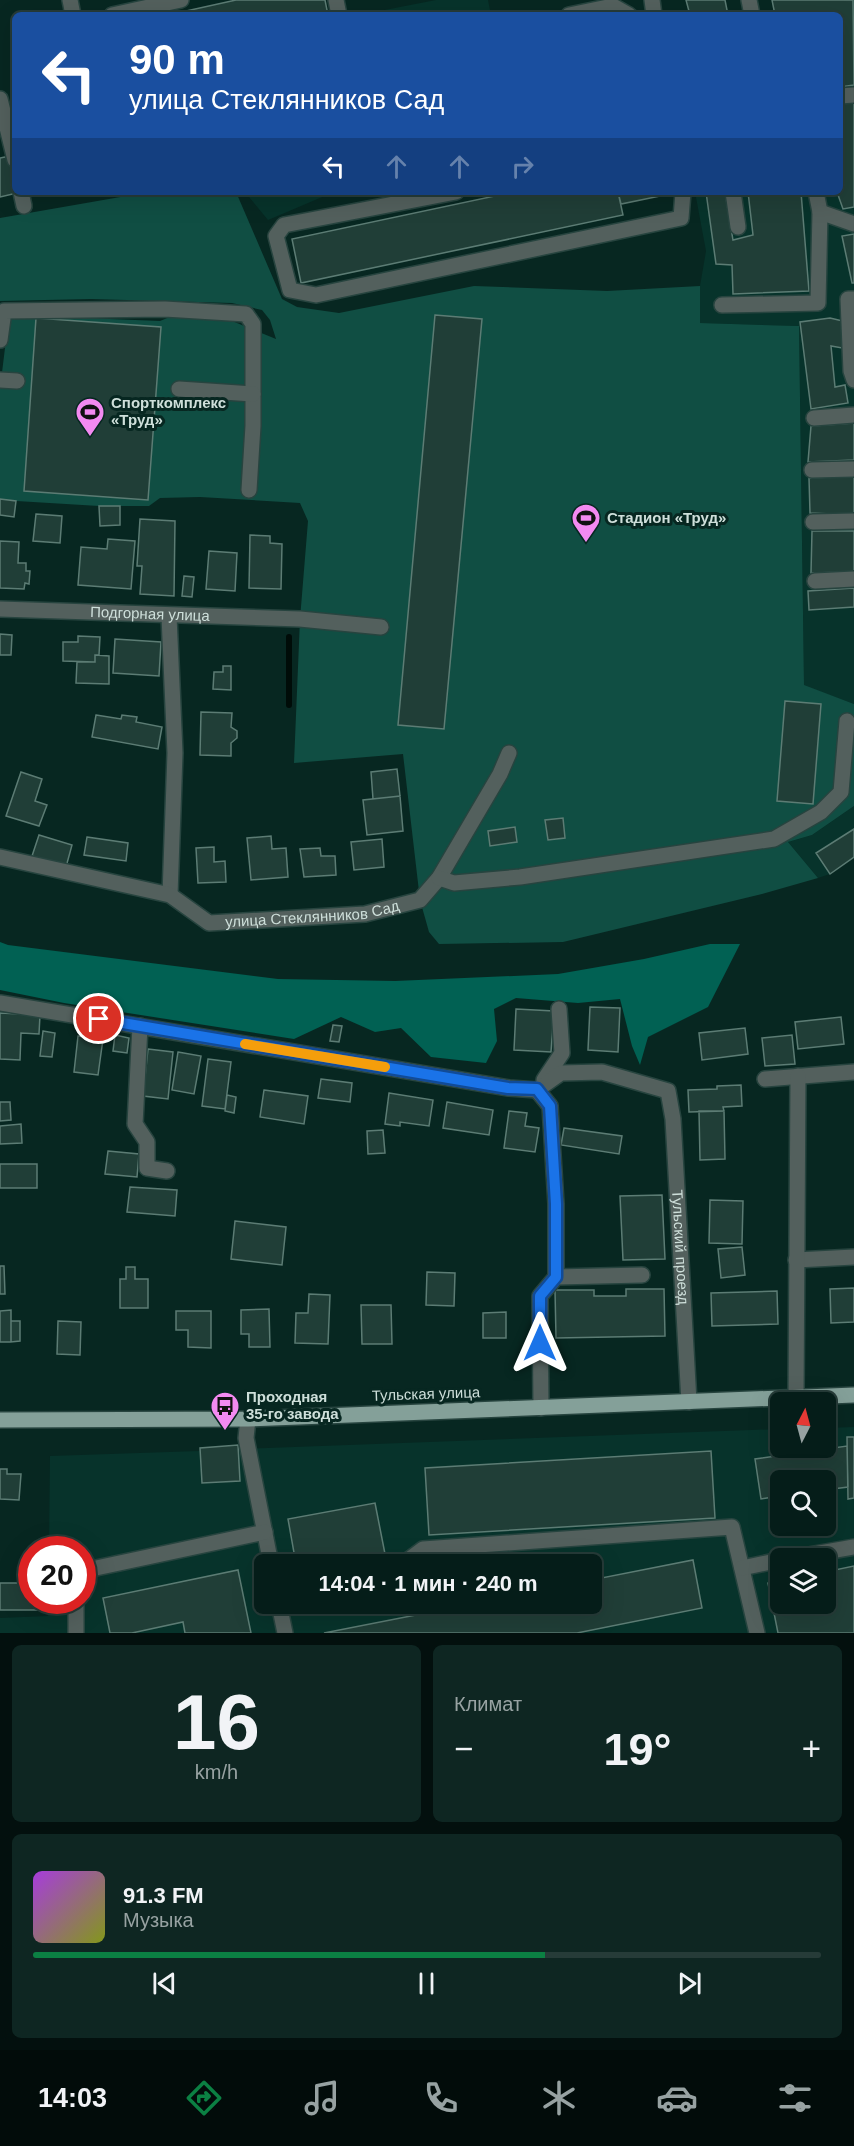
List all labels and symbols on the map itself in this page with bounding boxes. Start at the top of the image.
place label: Спорткомплекс «Труд» [111,394,226,428]
sports icon: Спорткомплекс «Труд» [74,396,106,438]
sports icon: Стадион «Труд» [570,502,602,544]
place label: Стадион «Труд» [607,509,726,526]
street label: Подгорная улица [90,603,211,624]
street label: улица Стеклянников Сад [225,897,401,930]
pin [73,993,124,1044]
street label: Тульский проезд [669,1189,693,1305]
position arrow [508,1311,572,1375]
street label: Тульская улица [372,1383,481,1404]
place label: Проходная 35-го завода [246,1388,339,1422]
bus stop icon: Проходная 35-го завода [209,1390,241,1432]
north arrow [770,1392,836,1458]
speed limit sign: 20 [18,1536,96,1614]

